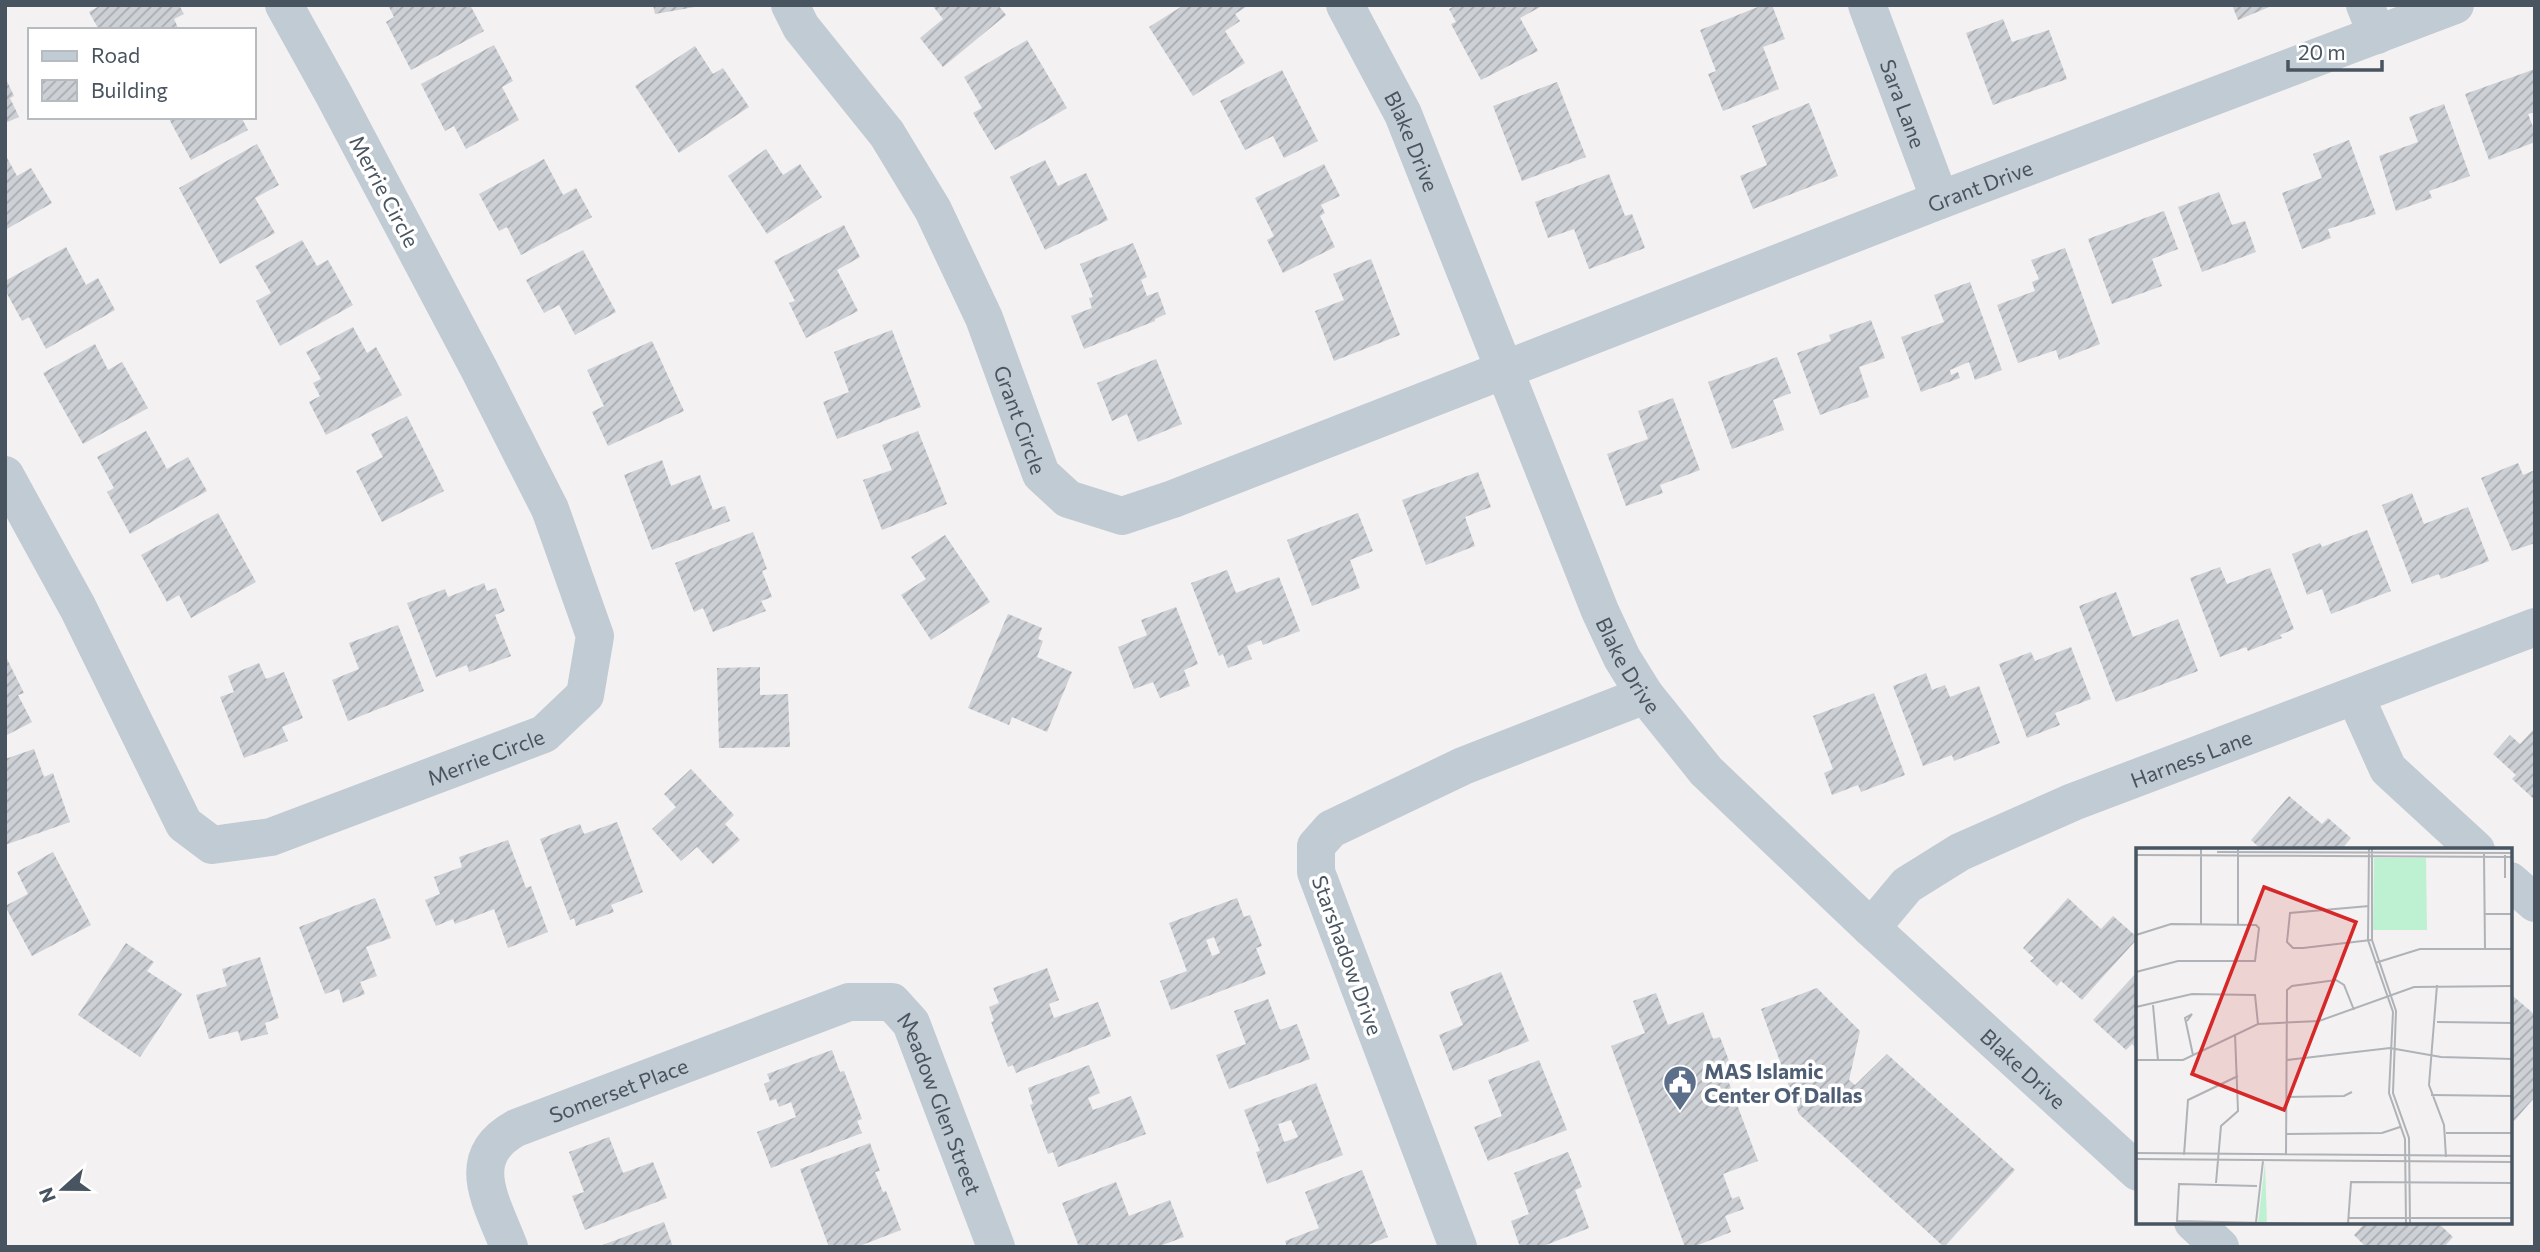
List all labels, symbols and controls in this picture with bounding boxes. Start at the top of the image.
legend [28,28,256,119]
scale bar [2288,28,2382,72]
text: 20 m [2298,39,2346,64]
text: Road [91,42,140,67]
street label: Sara Lane [1876,56,1932,151]
text: Building [91,77,168,102]
street label: Blake Drive [1380,86,1445,195]
street label: Merrie Circle [345,131,425,251]
street label: Grant Drive [1924,154,2036,216]
street label: Grant Circle [990,362,1052,477]
street label: Blake Drive [1592,613,1667,717]
street label: Merrie Circle [423,723,547,790]
street label: Harness Lane [2127,723,2255,792]
inset map [2136,848,2512,1224]
street label: Starshadow Drive [1307,872,1389,1038]
street label: Meadow Glen Street [893,1005,987,1198]
street label: Blake Drive [1976,1023,2072,1113]
street label: Somerset Place [545,1052,691,1127]
place label: MAS Islamic Center Of Dallas [1704,1058,1863,1107]
public building icon: MAS Islamic Center Of Dallas [1661,1063,1699,1112]
north arrow [28,1154,98,1224]
text: N [33,1184,60,1206]

